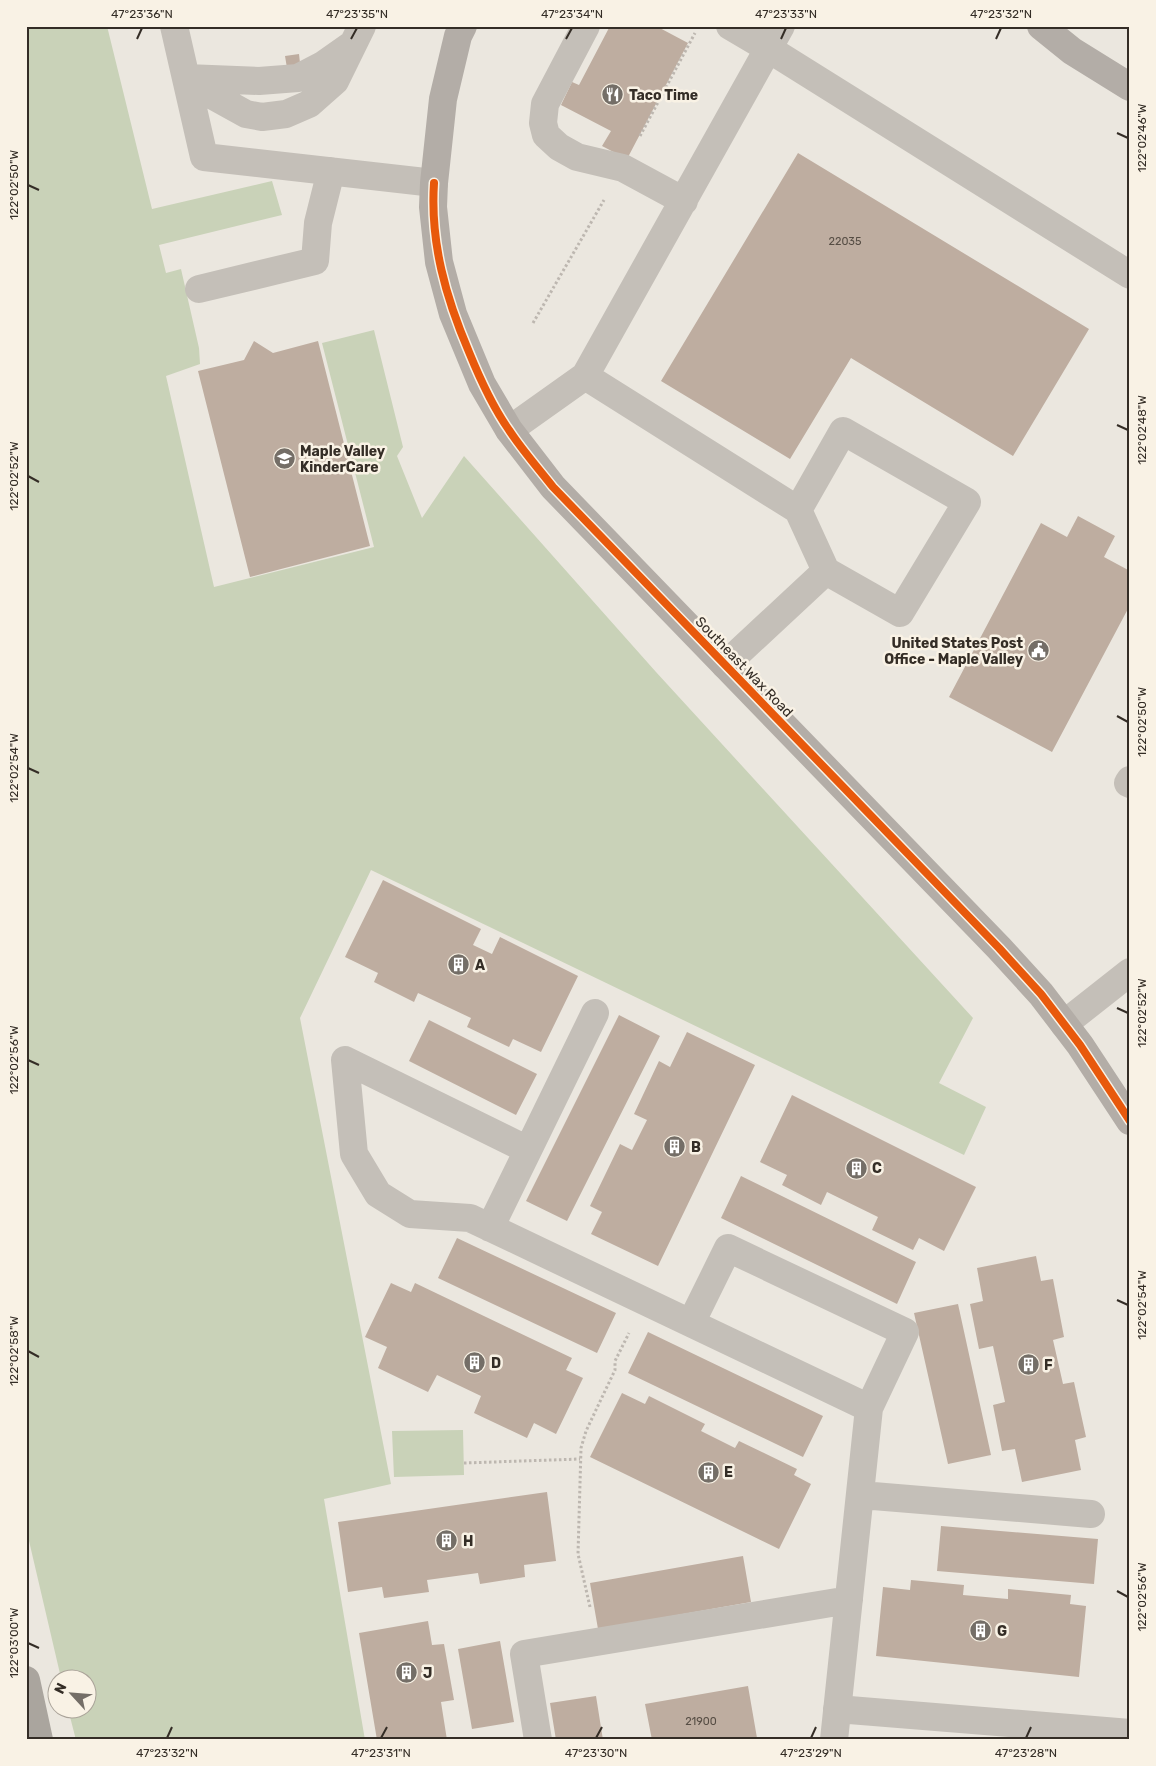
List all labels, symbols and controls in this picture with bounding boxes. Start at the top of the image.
text: 47°23'36"N [111,7,173,21]
text: 47°23'35"N [326,7,388,21]
text: 47°23'34"N [541,7,603,21]
text: 47°23'33"N [755,7,817,21]
text: 47°23'32"N [970,7,1032,21]
restaurant icon: Taco Time [601,83,625,107]
place label: Taco Time [629,87,698,104]
text: 122°02'46"W [1135,103,1149,172]
text: 122°02'50"W [7,150,21,220]
house number: 22035 [828,235,862,248]
text: 122°02'48"W [1135,395,1149,465]
text: 122°02'52"W [7,441,21,511]
place label: Maple Valley KinderCare [300,443,386,476]
school or university icon: Maple Valley KinderCare [272,447,296,471]
street label: Southeast Wax Road [692,613,796,721]
place label: United States Post Office - Maple Valley [884,635,1024,668]
public building icon: United States Post Office - Maple Valley [1027,639,1051,663]
text: 122°02'50"W [1135,687,1149,757]
text: 122°02'54"W [7,733,21,803]
building icon: A [447,953,471,977]
place label: A [475,957,485,974]
text: 122°02'52"W [1135,978,1149,1048]
text: 122°02'56"W [7,1025,21,1095]
building icon: B [663,1135,687,1159]
place label: B [691,1139,701,1156]
building icon: C [844,1156,868,1180]
place label: C [872,1160,882,1177]
text: 122°02'54"W [1135,1270,1149,1340]
text: 122°02'58"W [7,1316,21,1386]
building icon: D [463,1351,487,1375]
building icon: F [1016,1353,1040,1377]
place label: D [491,1355,501,1372]
place label: F [1044,1357,1053,1374]
building icon: E [696,1460,720,1484]
place label: E [724,1464,733,1481]
building icon: H [435,1529,459,1553]
place label: H [463,1533,473,1550]
text: 122°02'56"W [1135,1562,1149,1632]
text: 122°03'00"W [7,1607,21,1678]
building icon: G [969,1619,993,1643]
place label: G [997,1623,1007,1640]
building icon: J [395,1661,419,1685]
place label: J [423,1665,432,1682]
north arrow [48,1668,98,1718]
text: N [51,1680,71,1697]
house number: 21900 [685,1715,717,1728]
text: 47°23'32"N [136,1746,198,1760]
text: 47°23'31"N [351,1746,411,1760]
text: 47°23'30"N [565,1746,627,1760]
text: 47°23'29"N [780,1746,842,1760]
text: 47°23'28"N [995,1746,1057,1760]

